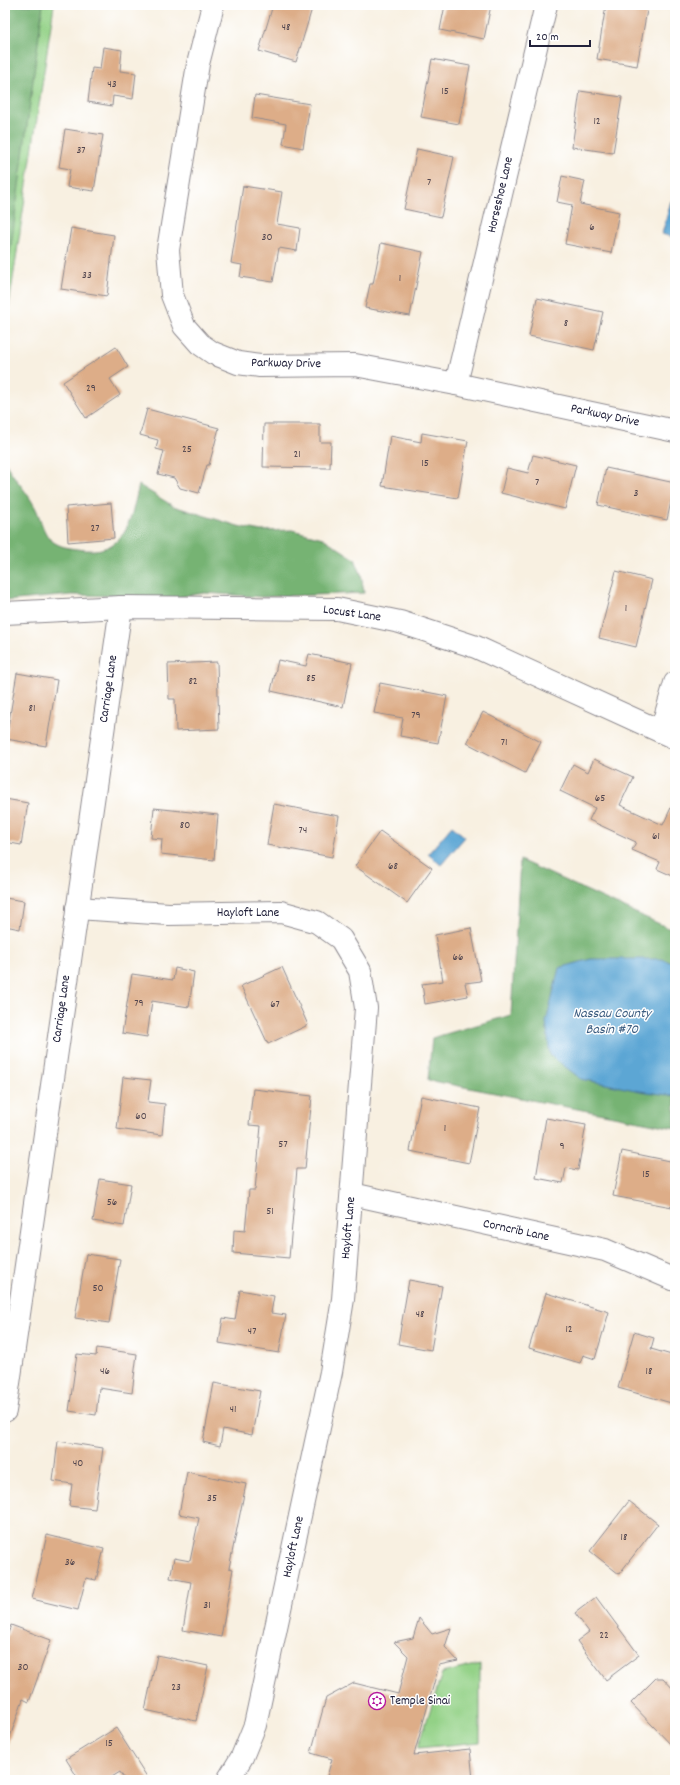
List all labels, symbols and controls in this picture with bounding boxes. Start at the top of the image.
house number: 48 [282,20,290,36]
scale bar [530,22,590,48]
text: 20 m [536,29,559,46]
house number: 43 [107,77,117,93]
house number: 15 [441,84,449,100]
house number: 12 [593,114,601,130]
house number: 37 [76,143,86,159]
street label: Horseshoe Lane [483,155,519,235]
house number: 7 [427,175,431,191]
house number: 6 [589,220,595,236]
house number: 30 [262,230,272,246]
house number: 33 [82,268,92,284]
house number: 1 [399,271,401,287]
house number: 8 [564,316,568,332]
street label: Parkway Drive [251,354,321,374]
house number: 29 [86,381,96,397]
street label: Parkway Drive [569,399,641,433]
house number: 25 [182,442,192,458]
house number: 21 [293,447,301,463]
house number: 15 [421,456,429,472]
house number: 7 [535,475,539,491]
house number: 3 [634,486,639,502]
house number: 27 [90,521,100,537]
street label: Locust Lane [322,601,382,628]
house number: 1 [625,601,627,617]
street label: Carriage Lane [95,654,123,724]
house number: 85 [306,671,316,687]
house number: 82 [188,674,198,690]
house number: 81 [29,701,35,717]
house number: 79 [411,708,421,724]
house number: 71 [501,735,507,751]
house number: 65 [595,791,605,807]
house number: 80 [180,818,190,834]
house number: 74 [299,823,307,839]
house number: 61 [652,829,660,845]
house number: 68 [388,859,398,875]
street label: Hayloft Lane [217,904,279,923]
house number: 66 [453,950,463,966]
street label: Carriage Lane [48,974,76,1044]
house number: 79 [134,996,144,1012]
house number: 67 [270,997,280,1013]
water label: Nassau County Basin #70 [573,1004,653,1040]
house number: 60 [135,1109,147,1125]
house number: 1 [444,1121,446,1137]
house number: 57 [278,1137,288,1153]
house number: 9 [559,1139,565,1155]
house number: 15 [642,1167,650,1183]
house number: 56 [107,1195,117,1211]
street label: Hayloft Lane [337,1196,361,1260]
house number: 51 [266,1204,274,1220]
street label: Corncrib Lane [481,1215,551,1247]
house number: 50 [92,1281,104,1297]
house number: 48 [416,1307,424,1323]
house number: 12 [565,1322,573,1338]
house number: 47 [248,1324,256,1340]
house number: 46 [100,1364,110,1380]
house number: 18 [646,1364,652,1380]
house number: 41 [230,1402,236,1418]
house number: 40 [73,1456,83,1472]
house number: 35 [207,1491,217,1507]
street label: Hayloft Lane [278,1514,310,1579]
house number: 18 [621,1530,627,1546]
house number: 36 [65,1555,75,1571]
house number: 31 [203,1598,211,1614]
house number: 22 [599,1628,609,1644]
house number: 30 [18,1660,28,1676]
house number: 23 [171,1680,181,1696]
synagogue icon: Temple Sinai [367,1691,387,1711]
place label: Temple Sinai [390,1692,451,1711]
house number: 15 [105,1736,113,1752]

